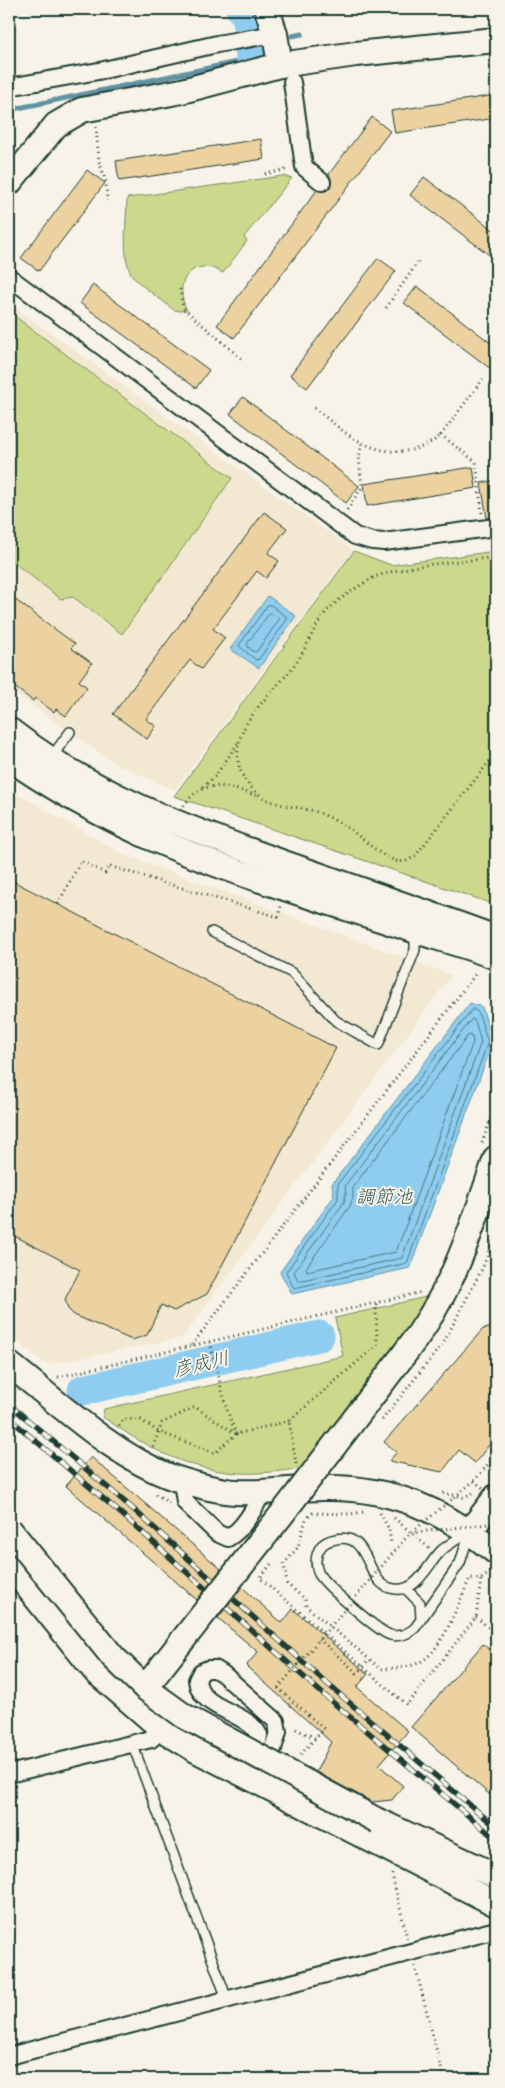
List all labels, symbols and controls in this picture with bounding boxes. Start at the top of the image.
water label: 調節池 [355,1187,413,1211]
water label: 彦成川 [171,1348,232,1384]

